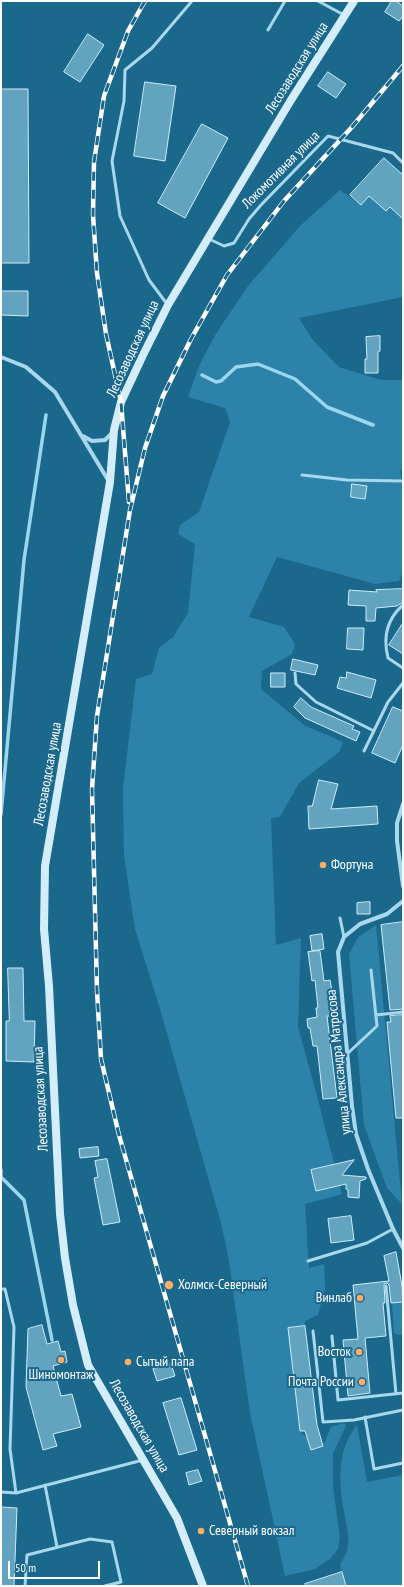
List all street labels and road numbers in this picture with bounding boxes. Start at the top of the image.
street label: Лесозаводская улица [262,19,332,117]
street label: Локомотивная улица [239,128,323,212]
street label: Лесозаводская улица [103,298,163,400]
street label: Лесозаводская улица [31,721,65,827]
street label: улица Александра Матросова [323,989,355,1135]
street label: Лесозаводская улица [30,1046,52,1152]
street label: Лесозаводская улица [105,1376,173,1476]

